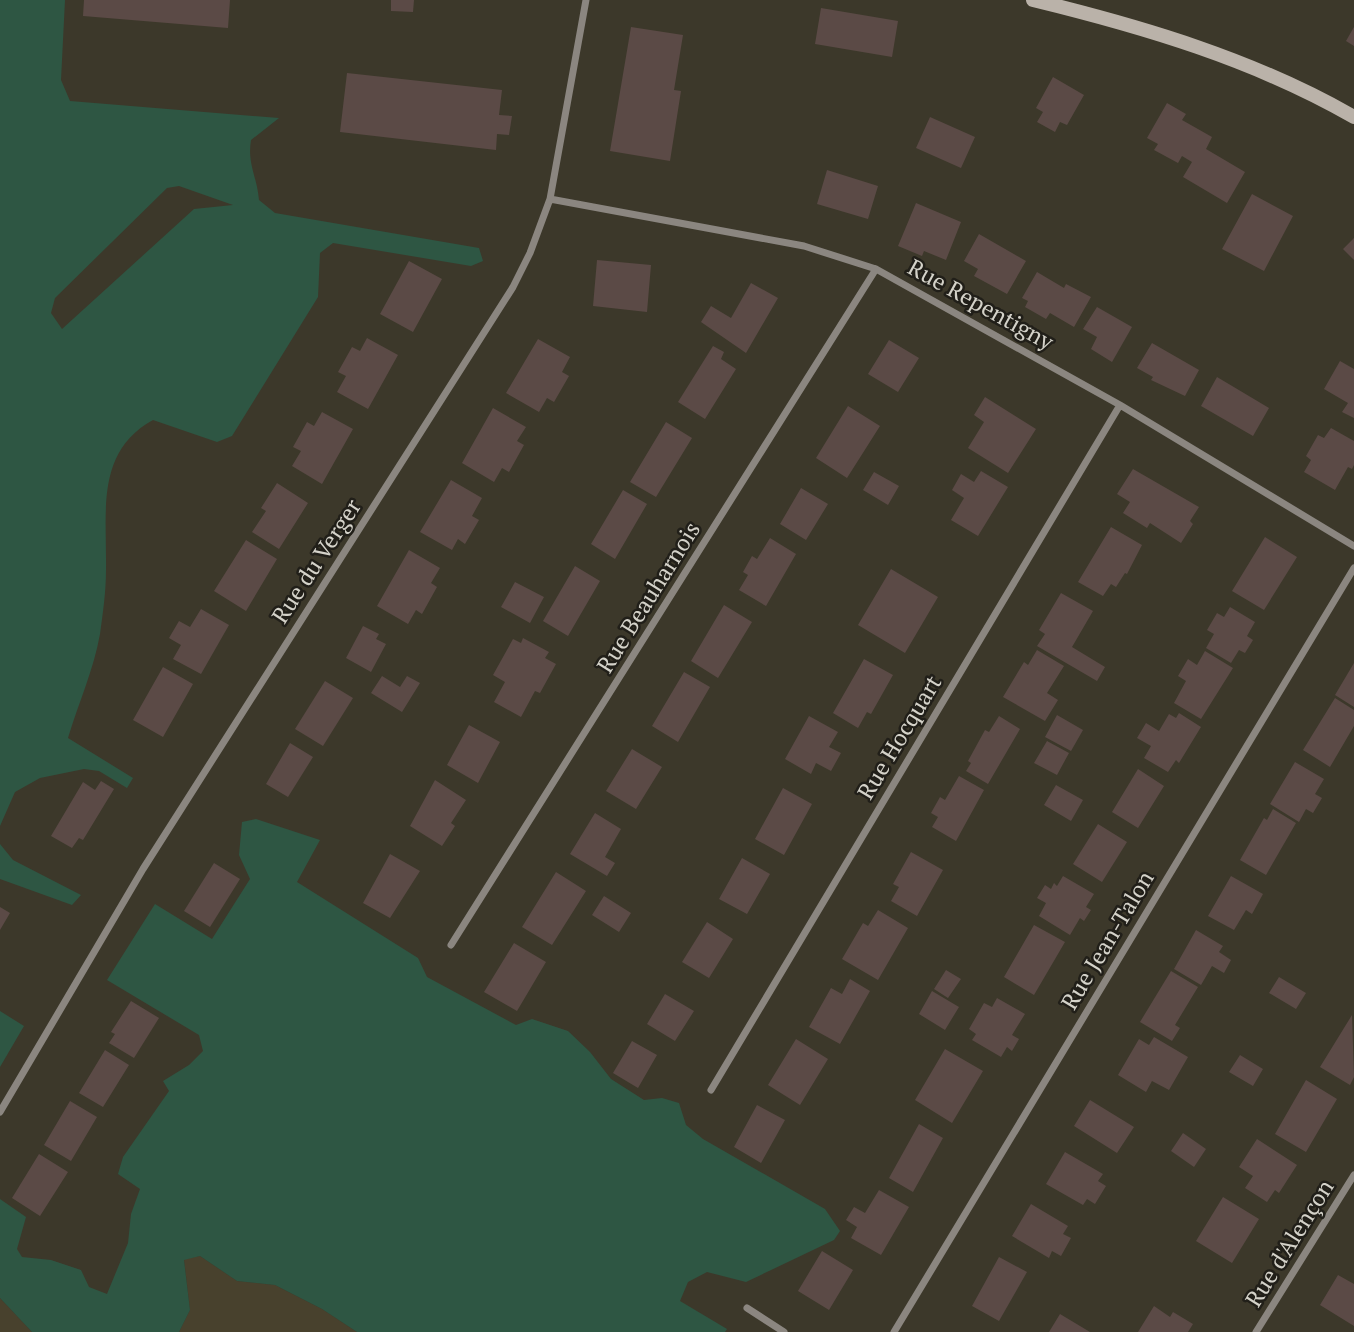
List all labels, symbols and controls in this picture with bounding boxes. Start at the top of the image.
street label: Rue Repentigny [903,251,1060,357]
street label: Rue du Verger [264,493,368,629]
street label: Rue Beauharnois [589,516,707,678]
street label: Rue Hocquart [850,669,948,805]
street label: Rue Jean-Talon [1053,865,1161,1015]
street label: Rue d'Alençon [1238,1173,1341,1313]

